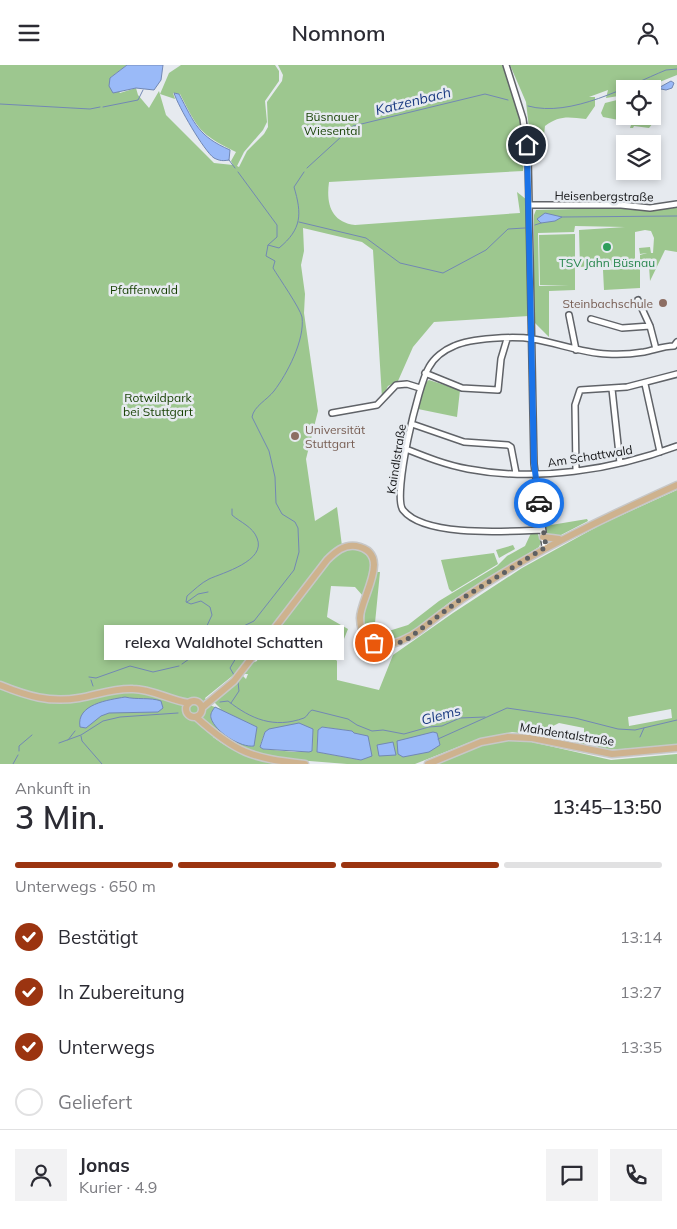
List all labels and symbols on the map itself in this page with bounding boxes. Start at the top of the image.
water label: Katzenbach [373,83,453,119]
park label: Büsnauer Wiesental [304,109,360,138]
pin [506,124,548,166]
street label: Heisenbergstraße [554,188,654,204]
marker: TSV Jahn Büsnau [601,241,613,253]
place label: TSV Jahn Büsnau [559,255,655,270]
park label: Pfaffenwald [110,282,178,297]
place label: Steinbachschule [562,296,653,311]
marker: Steinbachschule [657,297,669,309]
park label: Rotwildpark bei Stuttgart [123,390,193,419]
place label: Universität Stuttgart [305,422,365,451]
street label: Kaindlstraße [383,423,409,495]
marker: Universität Stuttgart [289,430,301,442]
street label: Am Schattwald [546,442,634,470]
courier [514,478,564,528]
pin [353,622,395,664]
callout: relexa Waldhotel Schatten [104,625,344,661]
water label: Glems [419,701,463,729]
street label: Mahdentalstraße [519,719,615,749]

